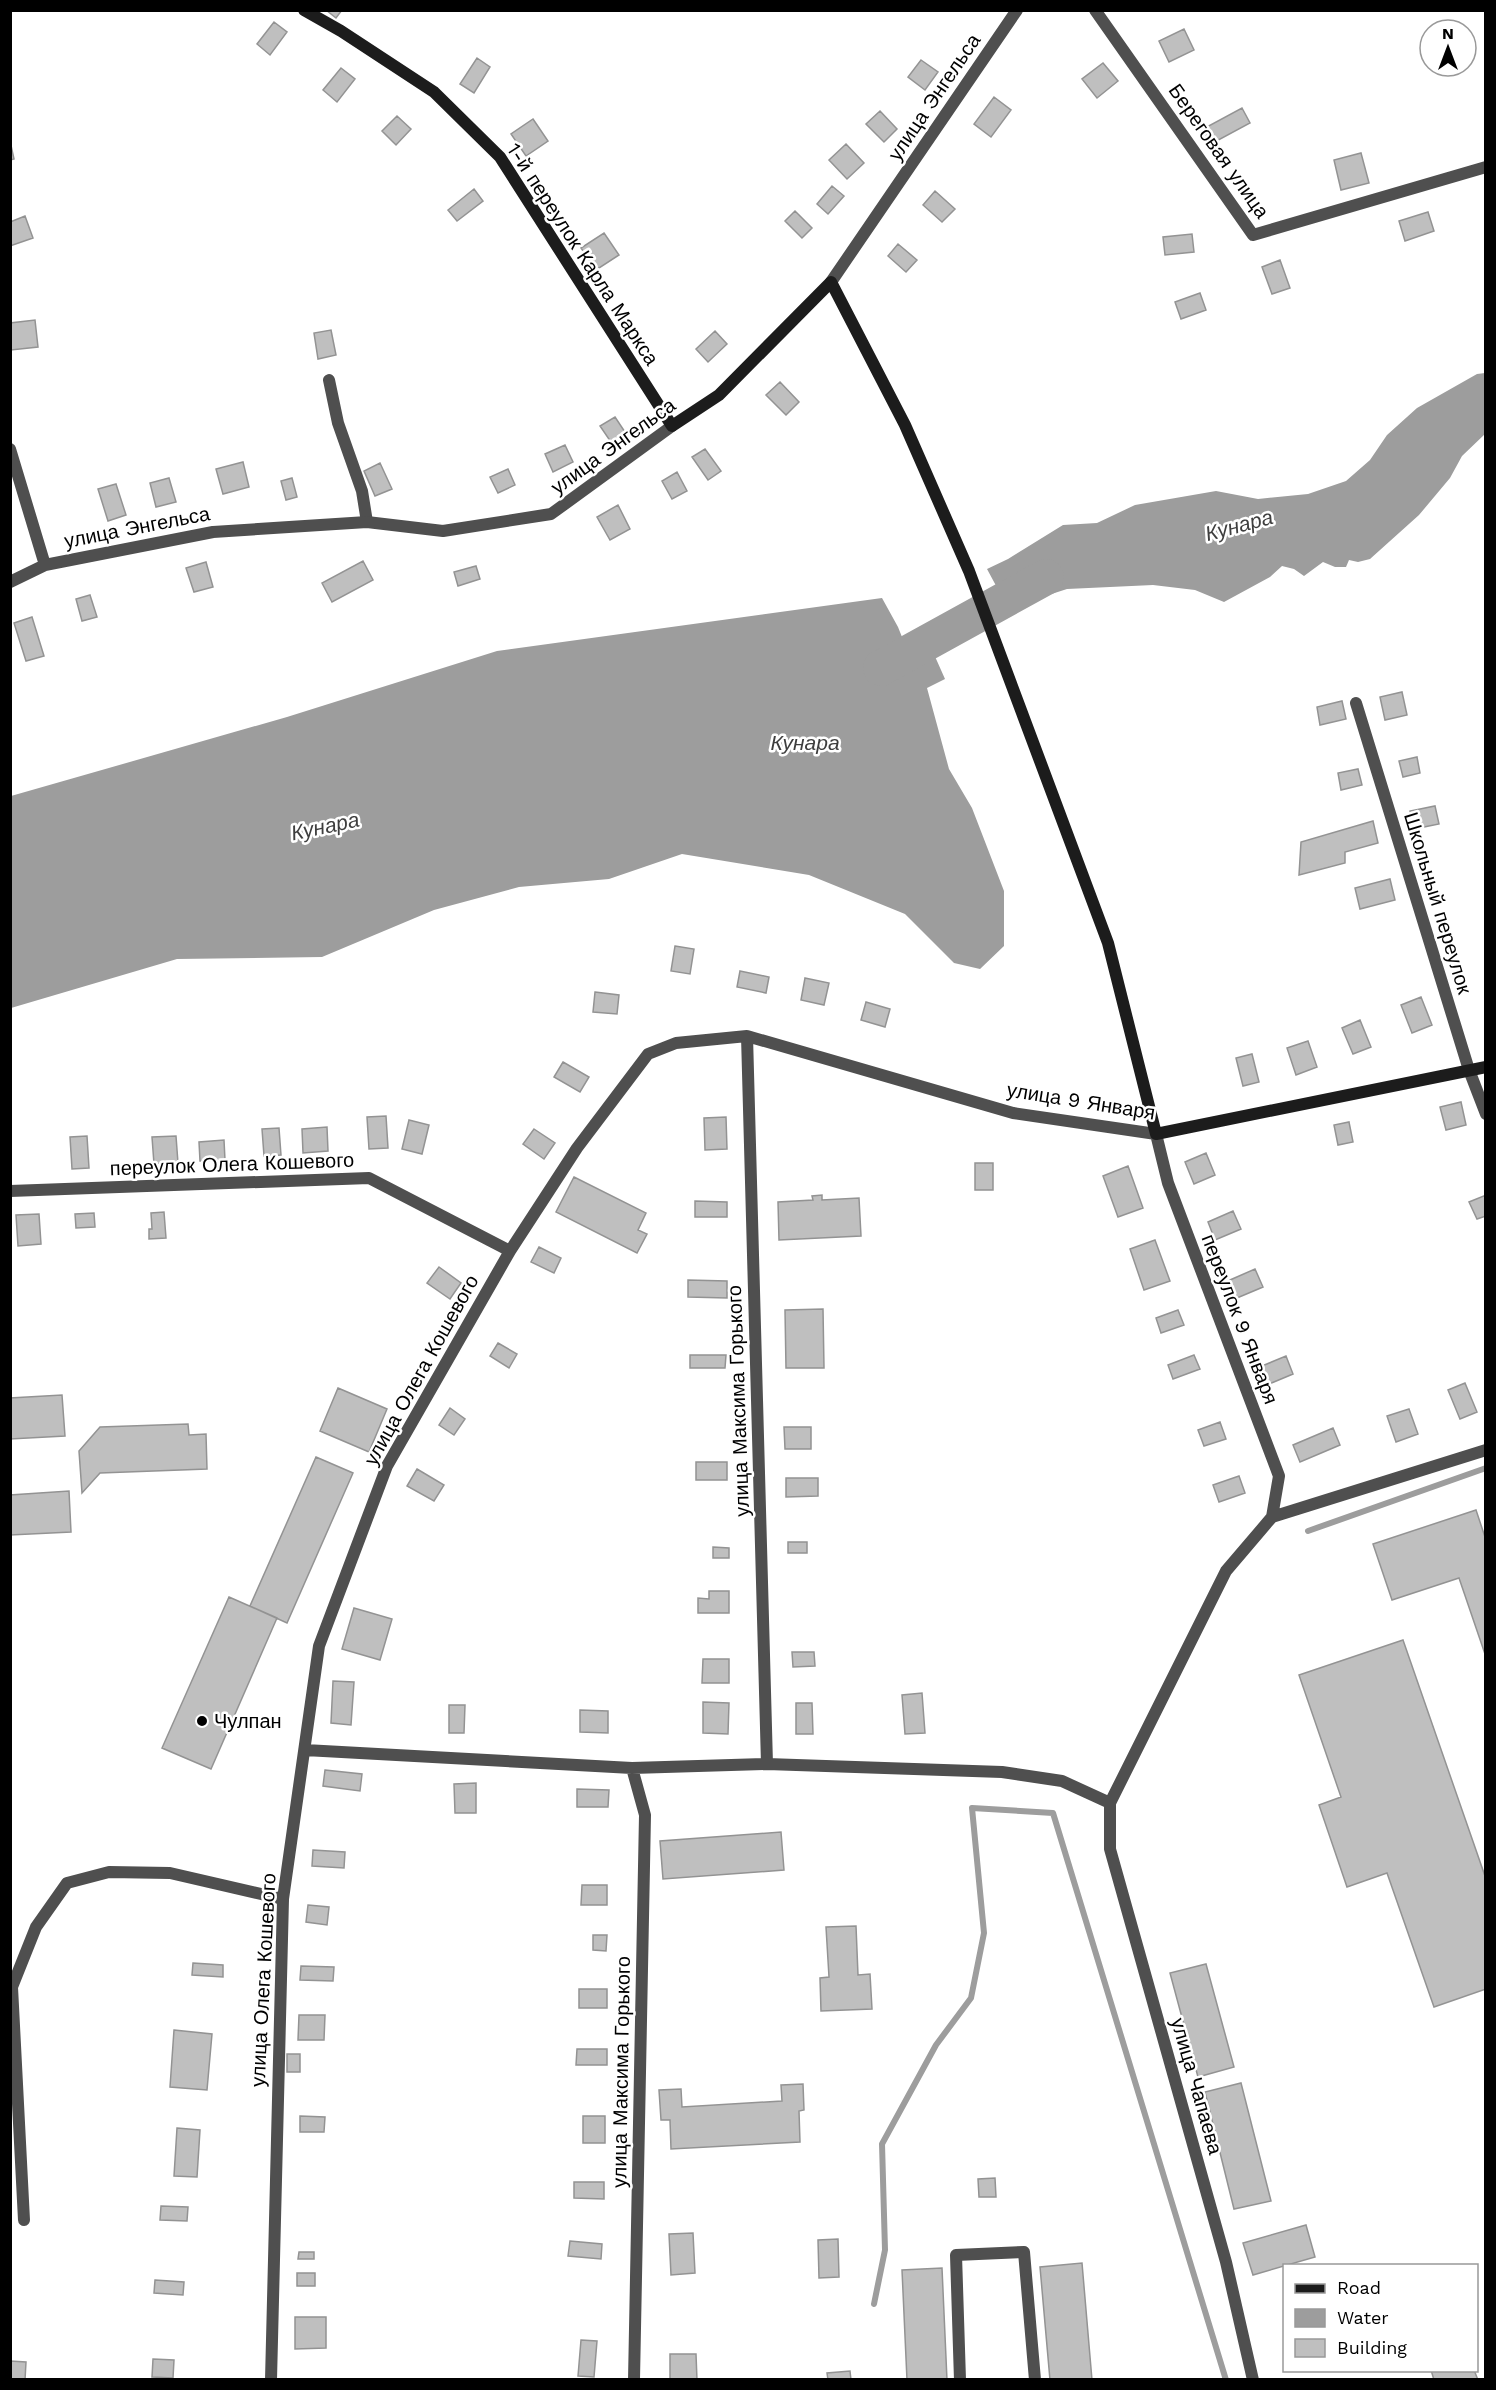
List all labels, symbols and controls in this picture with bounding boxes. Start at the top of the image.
north arrow [1418,18,1478,78]
text: N [1442,24,1454,43]
street label: улица Энгельса [883,28,986,165]
street label: Береговая улица [1164,79,1275,224]
street label: 1-й переулок Карла Маркса [502,138,664,370]
street label: улица Энгельса [546,392,681,499]
street label: улица Энгельса [62,501,213,553]
water label: Кунара [1202,504,1276,546]
water label: Кунара [770,730,840,755]
water label: Кунара [289,807,361,845]
street label: Школьный переулок [1399,809,1477,997]
street label: улица 9 Января [1005,1077,1157,1125]
street label: переулок Олега Кошевого [109,1148,355,1180]
street label: переулок 9 Января [1197,1231,1283,1407]
street label: улица Олега Кошевого [359,1271,483,1469]
street label: улица Максима Горького [722,1285,754,1517]
place label: Чулпан [214,1709,282,1733]
marker: Чулпан [195,1714,209,1728]
street label: улица Олега Кошевого [245,1872,281,2088]
street label: улица Максима Горького [607,1956,635,2188]
street label: улица Чапаева [1166,2015,1228,2158]
legend [1283,2264,1478,2372]
text: Road [1337,2277,1381,2298]
text: Water [1337,2307,1389,2328]
text: Building [1337,2337,1407,2358]

